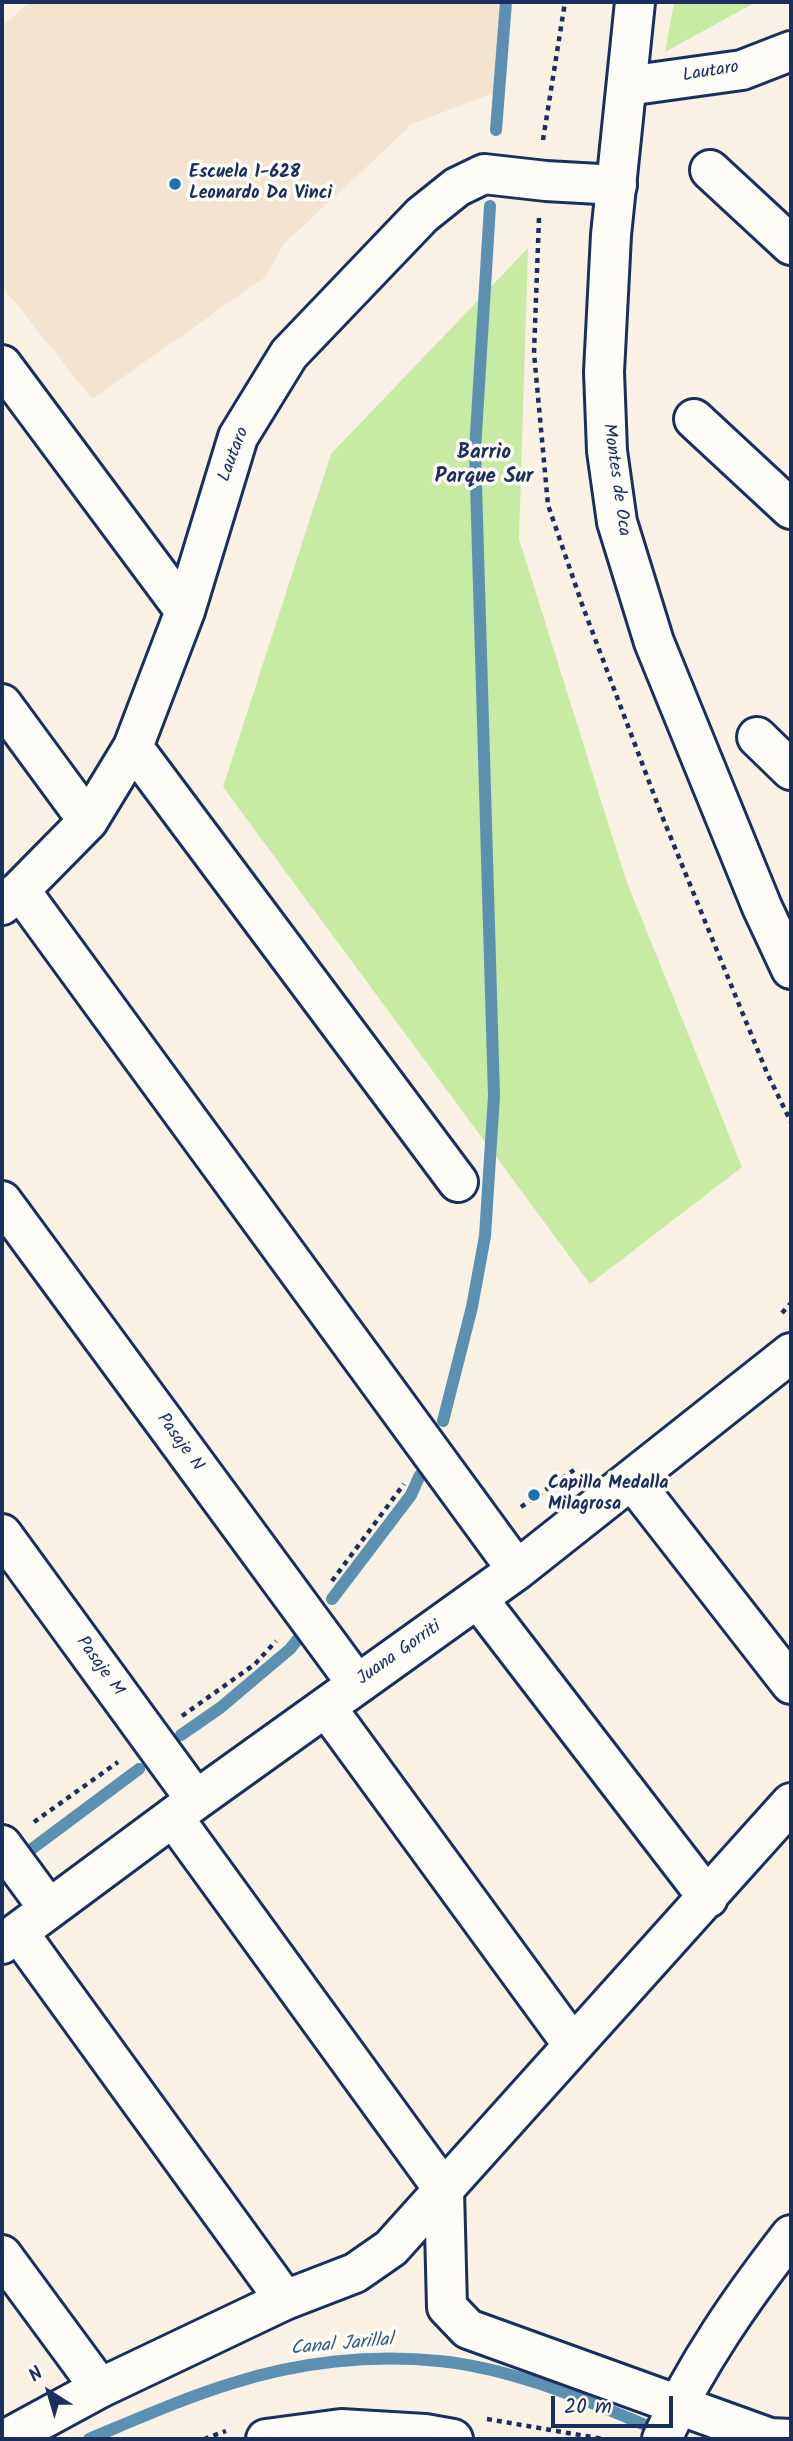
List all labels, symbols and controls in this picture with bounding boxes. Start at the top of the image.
street label: Lautaro [681,58,741,88]
place label: Escuela 1-628 Leonardo Da Vinci [189,163,332,206]
marker: Escuela 1-628 Leonardo Da Vinci [167,176,183,192]
street label: Montes de Oca [596,422,634,538]
street label: Lautaro [215,425,255,485]
district label: Barrio Parque Sur [435,441,533,491]
street label: Pasaje N [151,1410,207,1476]
place label: Capilla Medalla Milagrosa [548,1474,668,1516]
marker: Capilla Medalla Milagrosa [526,1487,542,1503]
street label: Juana Gorriti [354,1617,446,1691]
street label: Pasaje M [70,1633,128,1701]
water label: Canal Jarillal [290,2330,394,2362]
north arrow [14,2357,84,2427]
text: N [23,2360,50,2391]
scale bar [555,2382,678,2426]
text: 20 m [564,2391,612,2424]

